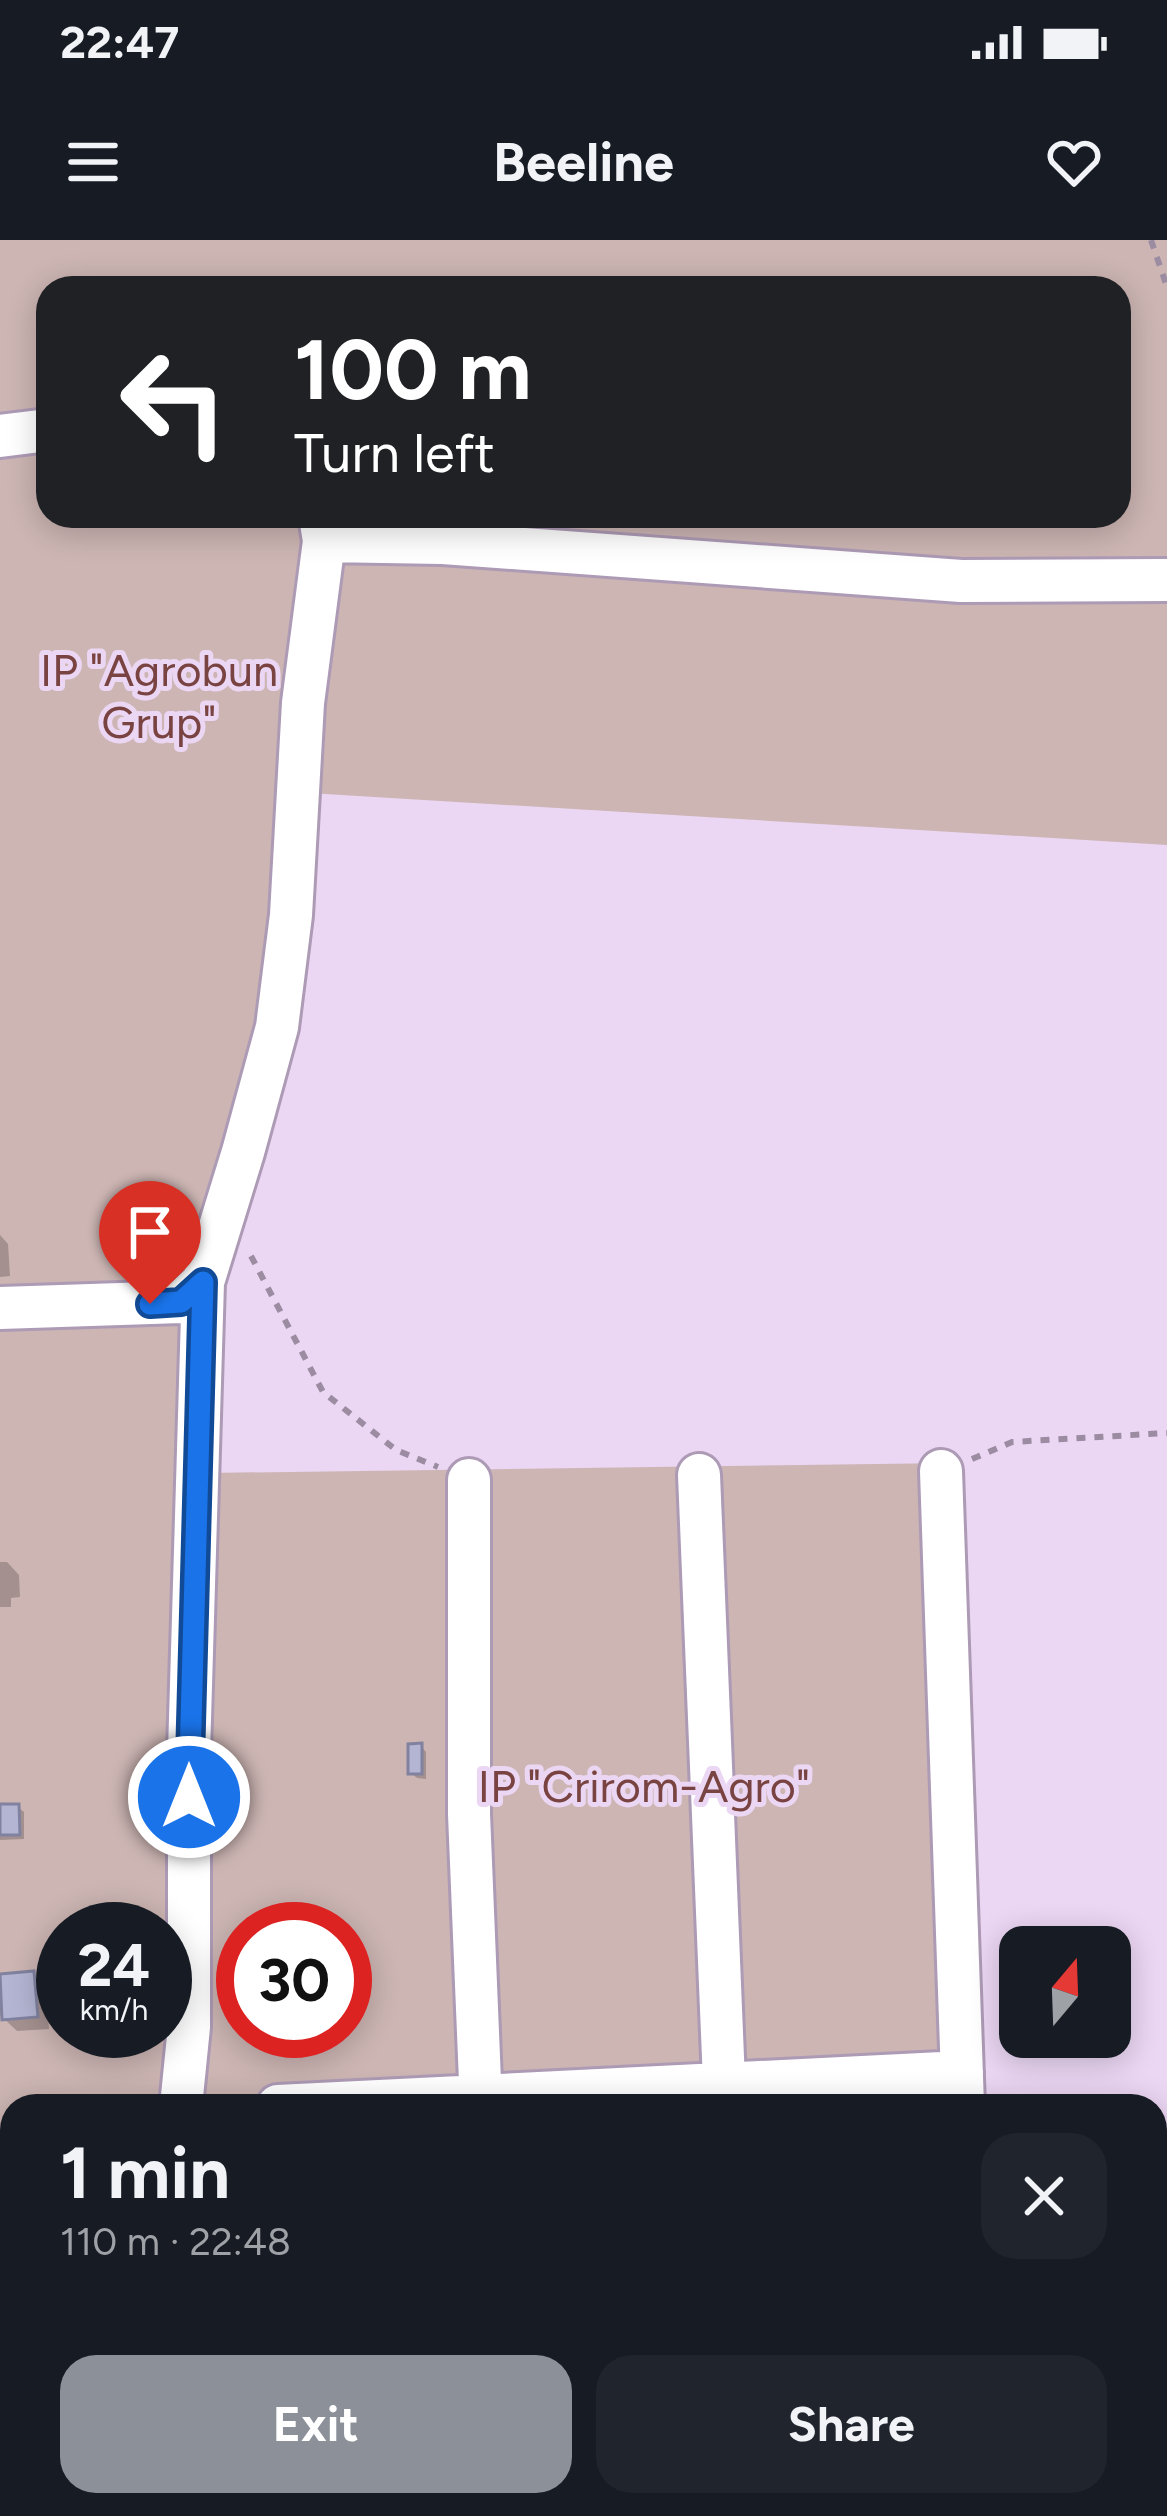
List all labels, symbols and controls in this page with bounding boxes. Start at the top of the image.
text: 22:47 [60,15,179,69]
icon: menu [60,129,126,195]
icon: heart [1041,129,1107,195]
text: Beeline [493,130,674,195]
text: 100 m [294,319,532,420]
icon: left [96,324,252,480]
text: Turn left [294,421,495,486]
park label: IP "Agrobun Grup" [40,643,278,749]
pin [99,1181,201,1304]
icon: arrive [117,1199,183,1265]
position arrow [126,1734,252,1860]
park label: IP "Crirom-Agro" [478,1759,810,1813]
speed limit sign: 30 [216,1902,372,2058]
north arrow [999,1926,1131,2058]
map controls [999,1926,1131,2058]
text: 24 [78,1929,150,2001]
text: km/h [80,1991,148,2028]
text: 1 min [60,2130,230,2216]
button: close [981,2133,1107,2259]
text: 110 m · 22:48 [60,2218,291,2265]
button: Exit [60,2355,572,2493]
button: Share [596,2355,1107,2493]

